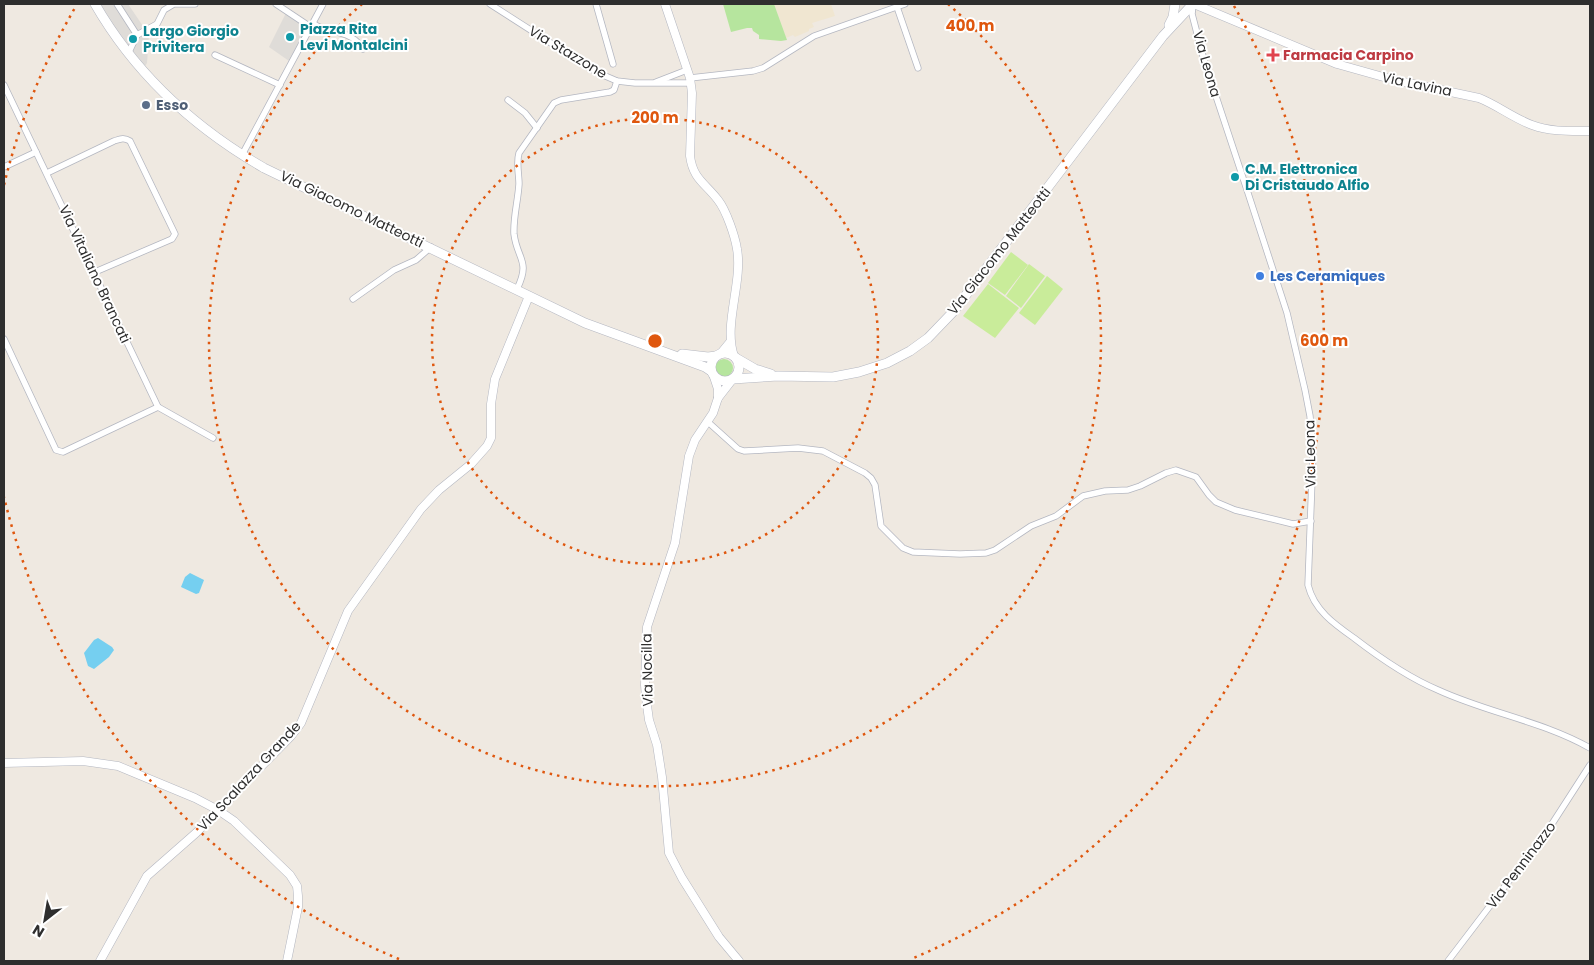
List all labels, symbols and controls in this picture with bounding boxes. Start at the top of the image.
text: 400 m [946,15,995,36]
place label: Piazza Rita Levi Montalcini [300,19,408,55]
place label: Largo Giorgio Privitera [143,21,239,57]
street label: Via Stazzone [525,21,611,83]
street label: Via Leona [1188,28,1226,100]
marker: Piazza Rita Levi Montalcini [284,31,296,43]
marker: Largo Giorgio Privitera [127,33,139,45]
place label: Farmacia Carpino [1283,45,1414,65]
marker: Farmacia Carpino [1267,49,1279,61]
street label: Via Lavina [1380,67,1454,101]
place label: Esso [156,95,188,115]
marker: Esso [140,99,152,111]
text: 200 m [631,107,679,128]
place label: C.M. Elettronica Di Cristaudo Alfio [1245,159,1370,195]
street label: Via Giacomo Matteotti [277,165,427,253]
marker: C.M. Elettronica Di Cristaudo Alfio [1229,171,1241,183]
street label: Via Giacomo Matteotti [943,183,1055,319]
street label: Via Vitaliano Brancati [54,202,136,346]
place label: Les Ceramiques [1270,266,1385,286]
marker: Les Ceramiques [1254,270,1266,282]
text: 600 m [1300,330,1348,351]
centre of rings [646,332,664,350]
street label: Via Leona [1299,420,1321,488]
street label: Via Nocilla [636,633,658,707]
street label: Via Scalazza Grande [193,716,306,835]
street label: Via Penninazzo [1482,817,1560,913]
north arrow [20,895,70,945]
text: N [29,920,48,942]

